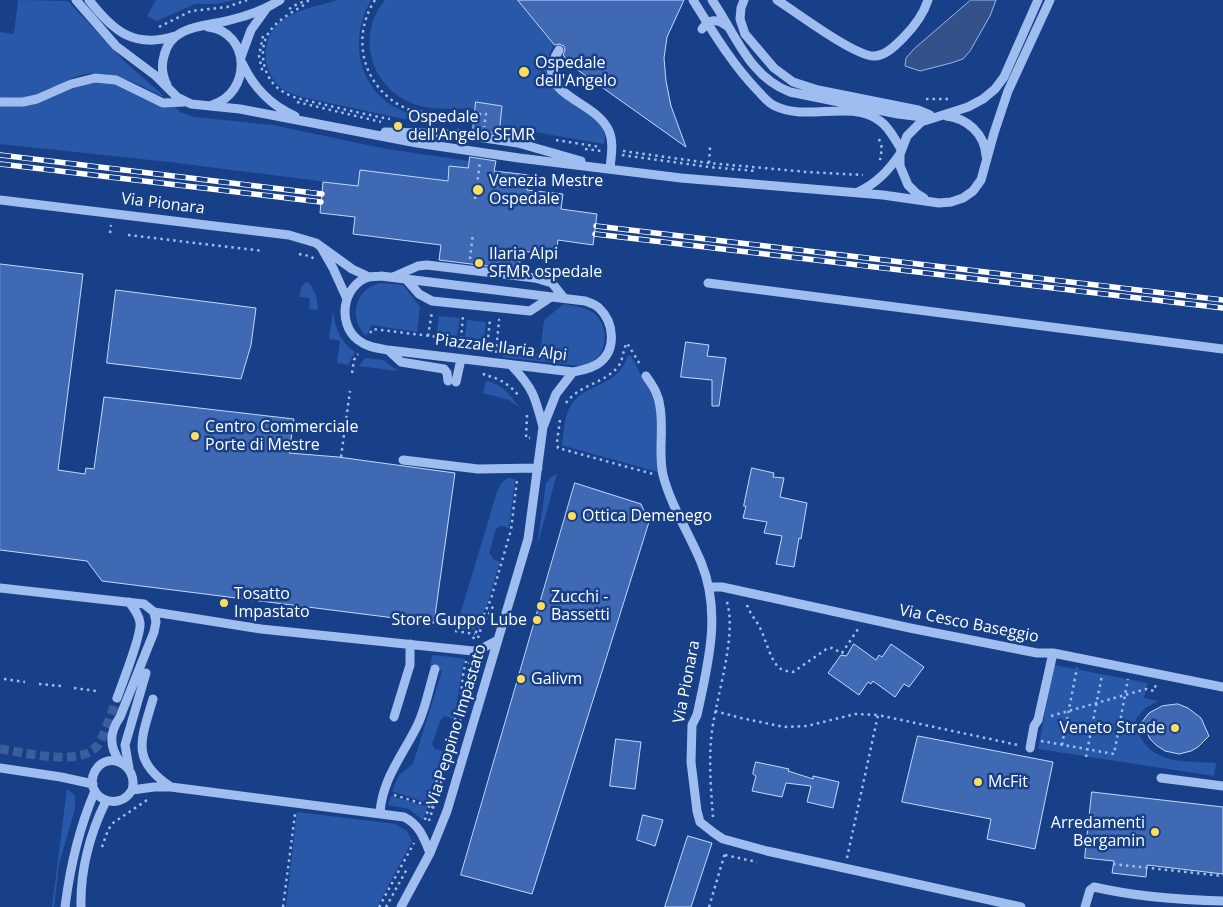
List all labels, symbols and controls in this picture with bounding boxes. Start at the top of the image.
place label: Ospedale dell'Angelo [535,53,617,91]
marker: Ospedale dell'Angelo [517,65,531,79]
place label: Ospedale dell'Angelo SFMR [408,107,535,145]
marker: Ospedale dell'Angelo SFMR [392,120,404,132]
place label: Venezia Mestre Ospedale [489,171,603,209]
marker: Venezia Mestre Ospedale [471,183,485,197]
street label: Via Pionara [120,189,206,219]
place label: Ilaria Alpi SFMR ospedale [489,244,602,282]
marker: Ilaria Alpi SFMR ospedale [473,257,485,269]
street label: Piazzale Ilaria Alpi [434,330,568,366]
place label: Centro Commerciale Porte di Mestre [205,417,358,455]
marker: Centro Commerciale Porte di Mestre [189,430,201,442]
place label: Ottica Demenego [582,506,712,526]
marker: Ottica Demenego [566,510,578,522]
place label: Tosatto Impastato [234,584,310,622]
place label: Zucchi - Bassetti [551,587,610,625]
marker: Tosatto Impastato [218,597,230,609]
marker: Zucchi - Bassetti [535,600,547,612]
street label: Via Cesco Baseggio [898,601,1040,647]
place label: Store Guppo Lube [391,610,527,630]
marker: Store Guppo Lube [531,614,543,626]
street label: Via Pionara [670,639,704,725]
street label: Via Peppino Impastato [423,642,491,808]
place label: Galivm [531,669,582,689]
marker: Galivm [515,673,527,685]
place label: Veneto Strade [1060,718,1165,738]
marker: Veneto Strade [1169,722,1181,734]
place label: McFit [988,772,1028,792]
marker: McFit [972,776,984,788]
place label: Arredamenti Bergamin [1051,813,1145,851]
marker: Arredamenti Bergamin [1149,826,1161,838]

